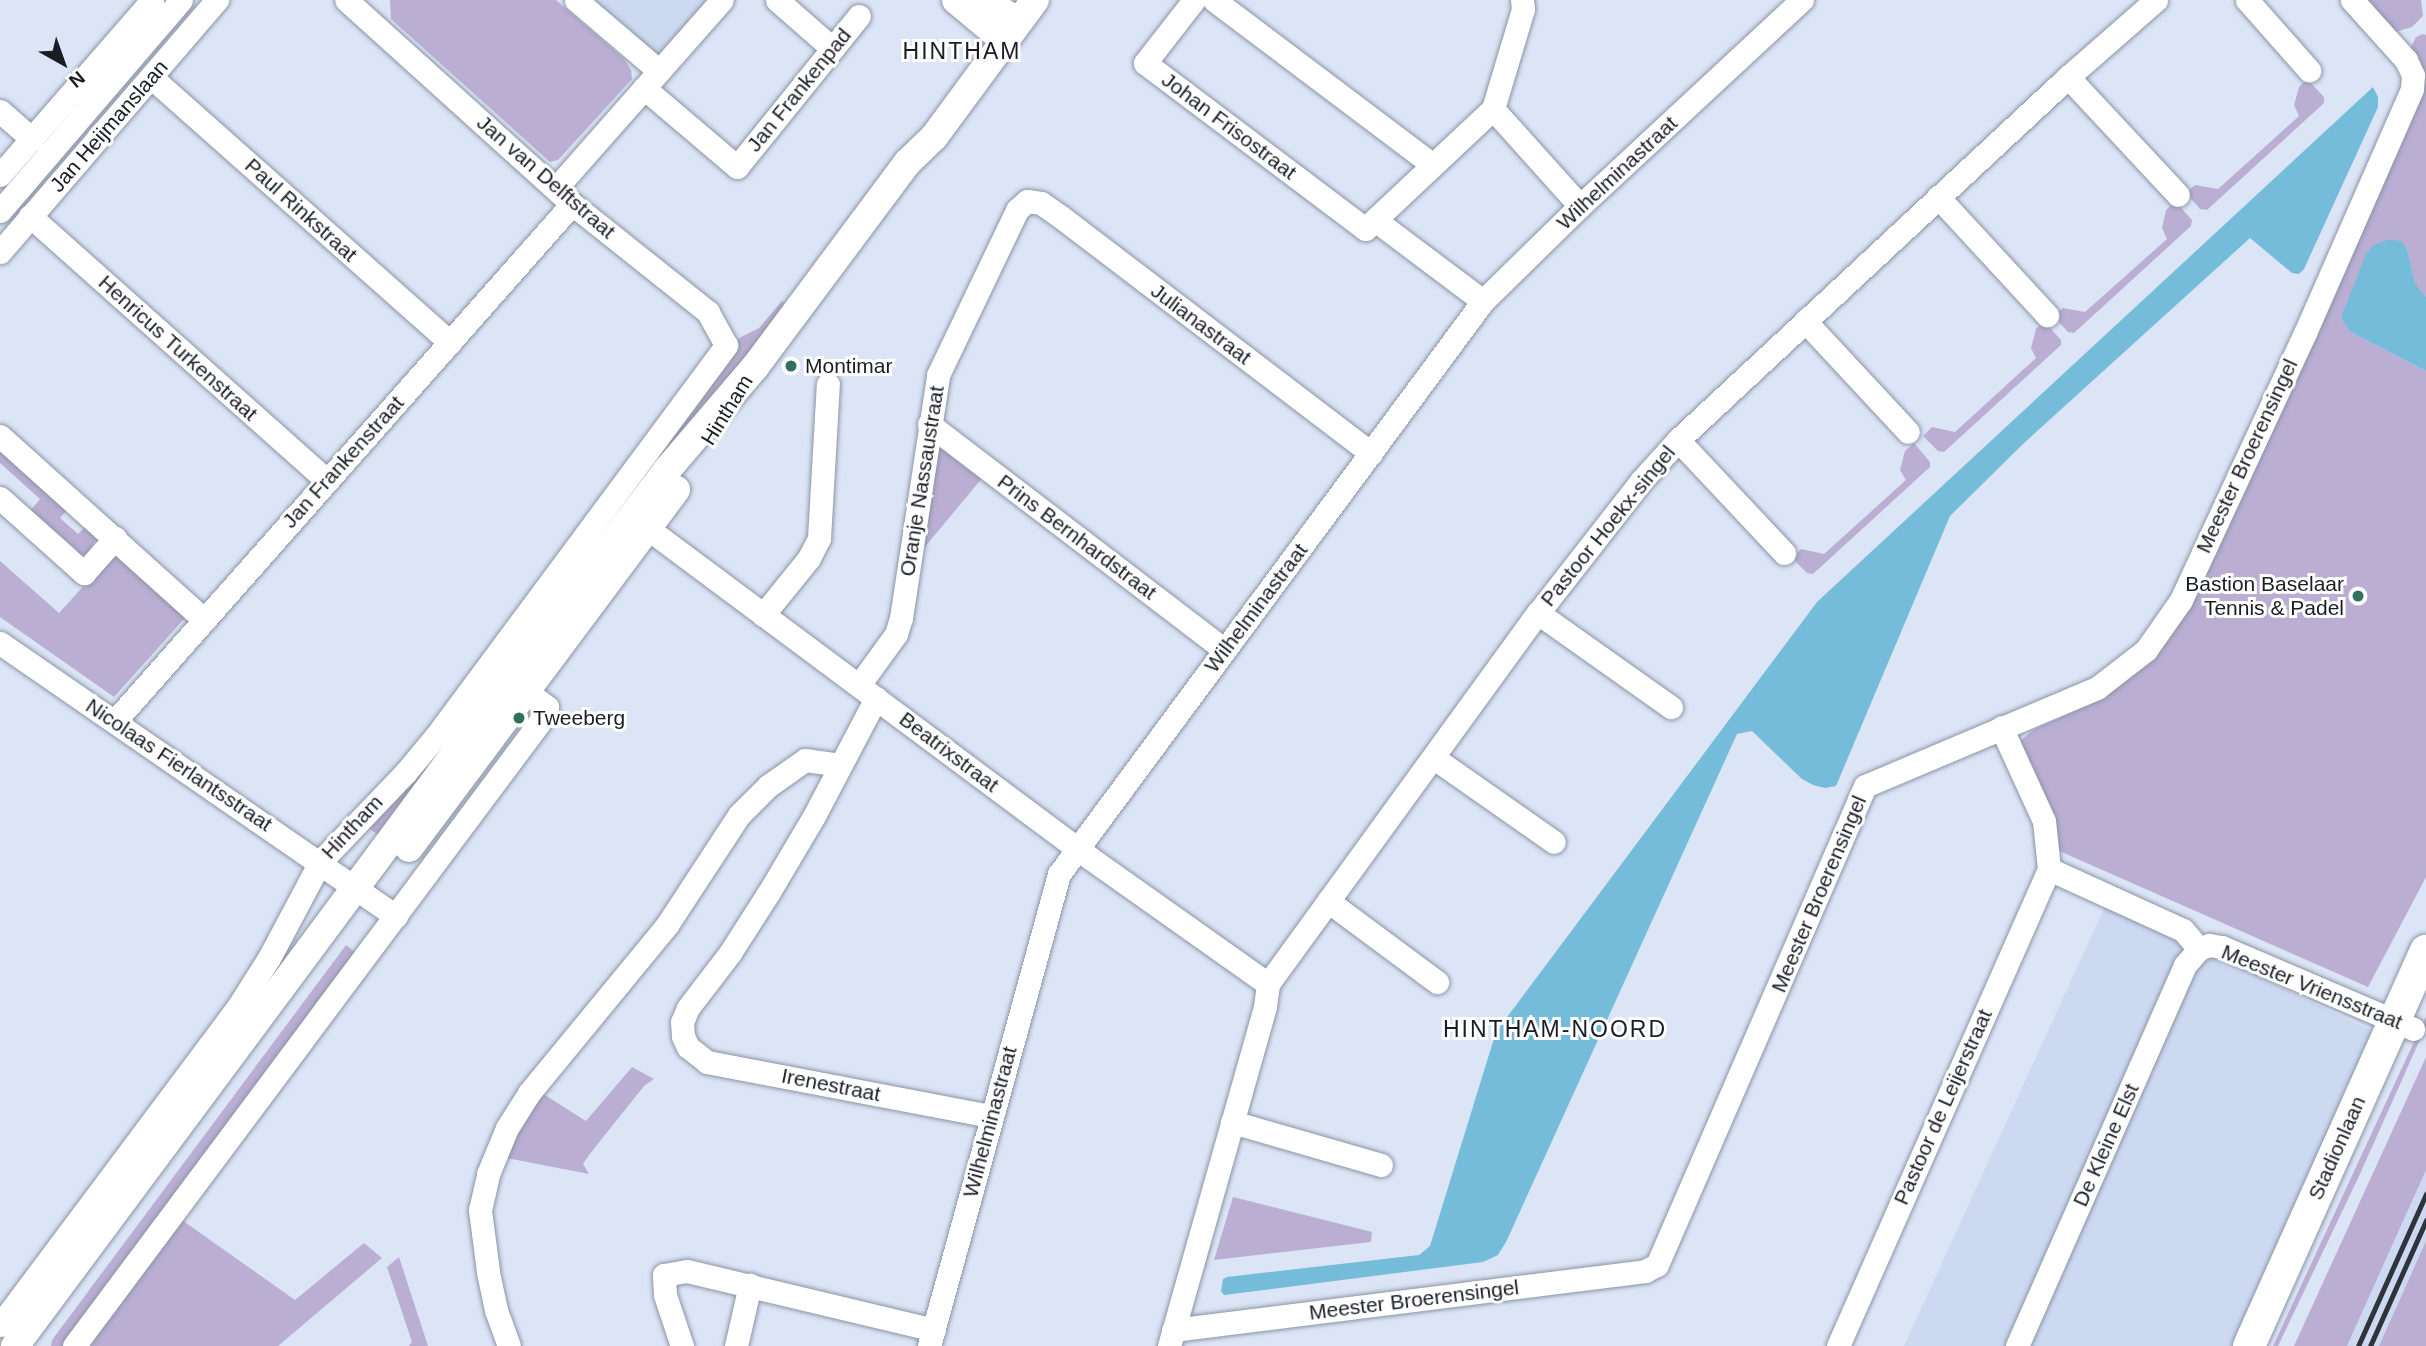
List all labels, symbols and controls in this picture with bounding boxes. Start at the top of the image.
street label: Jan Frankenpad [741,23,857,157]
north arrow [28,28,98,98]
district label: HINTHAM [903,37,1021,65]
street label: Jan Heijmanslaan [45,55,173,197]
text: N [65,67,89,92]
street label: Johan Frisostraat [1157,67,1301,185]
street label: Jan van Delftstraat [472,110,620,244]
street label: Wilhelminastraat [1552,111,1682,235]
street label: Paul Rinkstraat [240,153,362,267]
street label: Henricus Turkenstraat [93,270,263,426]
street label: Julianastraat [1146,278,1256,370]
place label: Montimar [805,353,893,379]
street label: Meester Broerensingel [2191,355,2303,557]
marker: Montimar [783,358,799,374]
street label: Hintham [696,370,758,450]
street label: Oranje Nassaustraat [894,384,950,578]
street label: Jan Frankenstraat [277,391,409,533]
street label: Pastoor Hoekx-singel [1535,441,1681,611]
street label: Prins Bernhardstraat [993,469,1161,605]
street label: Wilhelminastraat [1199,538,1313,678]
place label: Bastion Baselaar Tennis & Padel [2185,571,2344,621]
marker: Bastion Baselaar Tennis & Padel [2350,588,2366,604]
street label: Nicolaas Fierlantsstraat [81,693,277,837]
place label: Tweeberg [533,705,625,731]
street label: Beatrixstraat [894,706,1004,798]
marker: Tweeberg [511,710,527,726]
street label: Hintham [316,790,388,864]
street label: Meester Broerensingel [1766,792,1872,996]
street label: Meester Vriensstraat [2218,939,2406,1035]
street label: Pastoor de Leijerstraat [1889,1005,1997,1209]
district label: HINTHAM-NOORD [1445,1015,1665,1043]
street label: Wilhelminastraat [958,1044,1022,1200]
street label: Irenestraat [779,1063,883,1107]
street label: De Kleine Elst [2068,1080,2144,1210]
street label: Stadionlaan [2303,1092,2371,1204]
street label: Meester Broerensingel [1308,1275,1520,1325]

